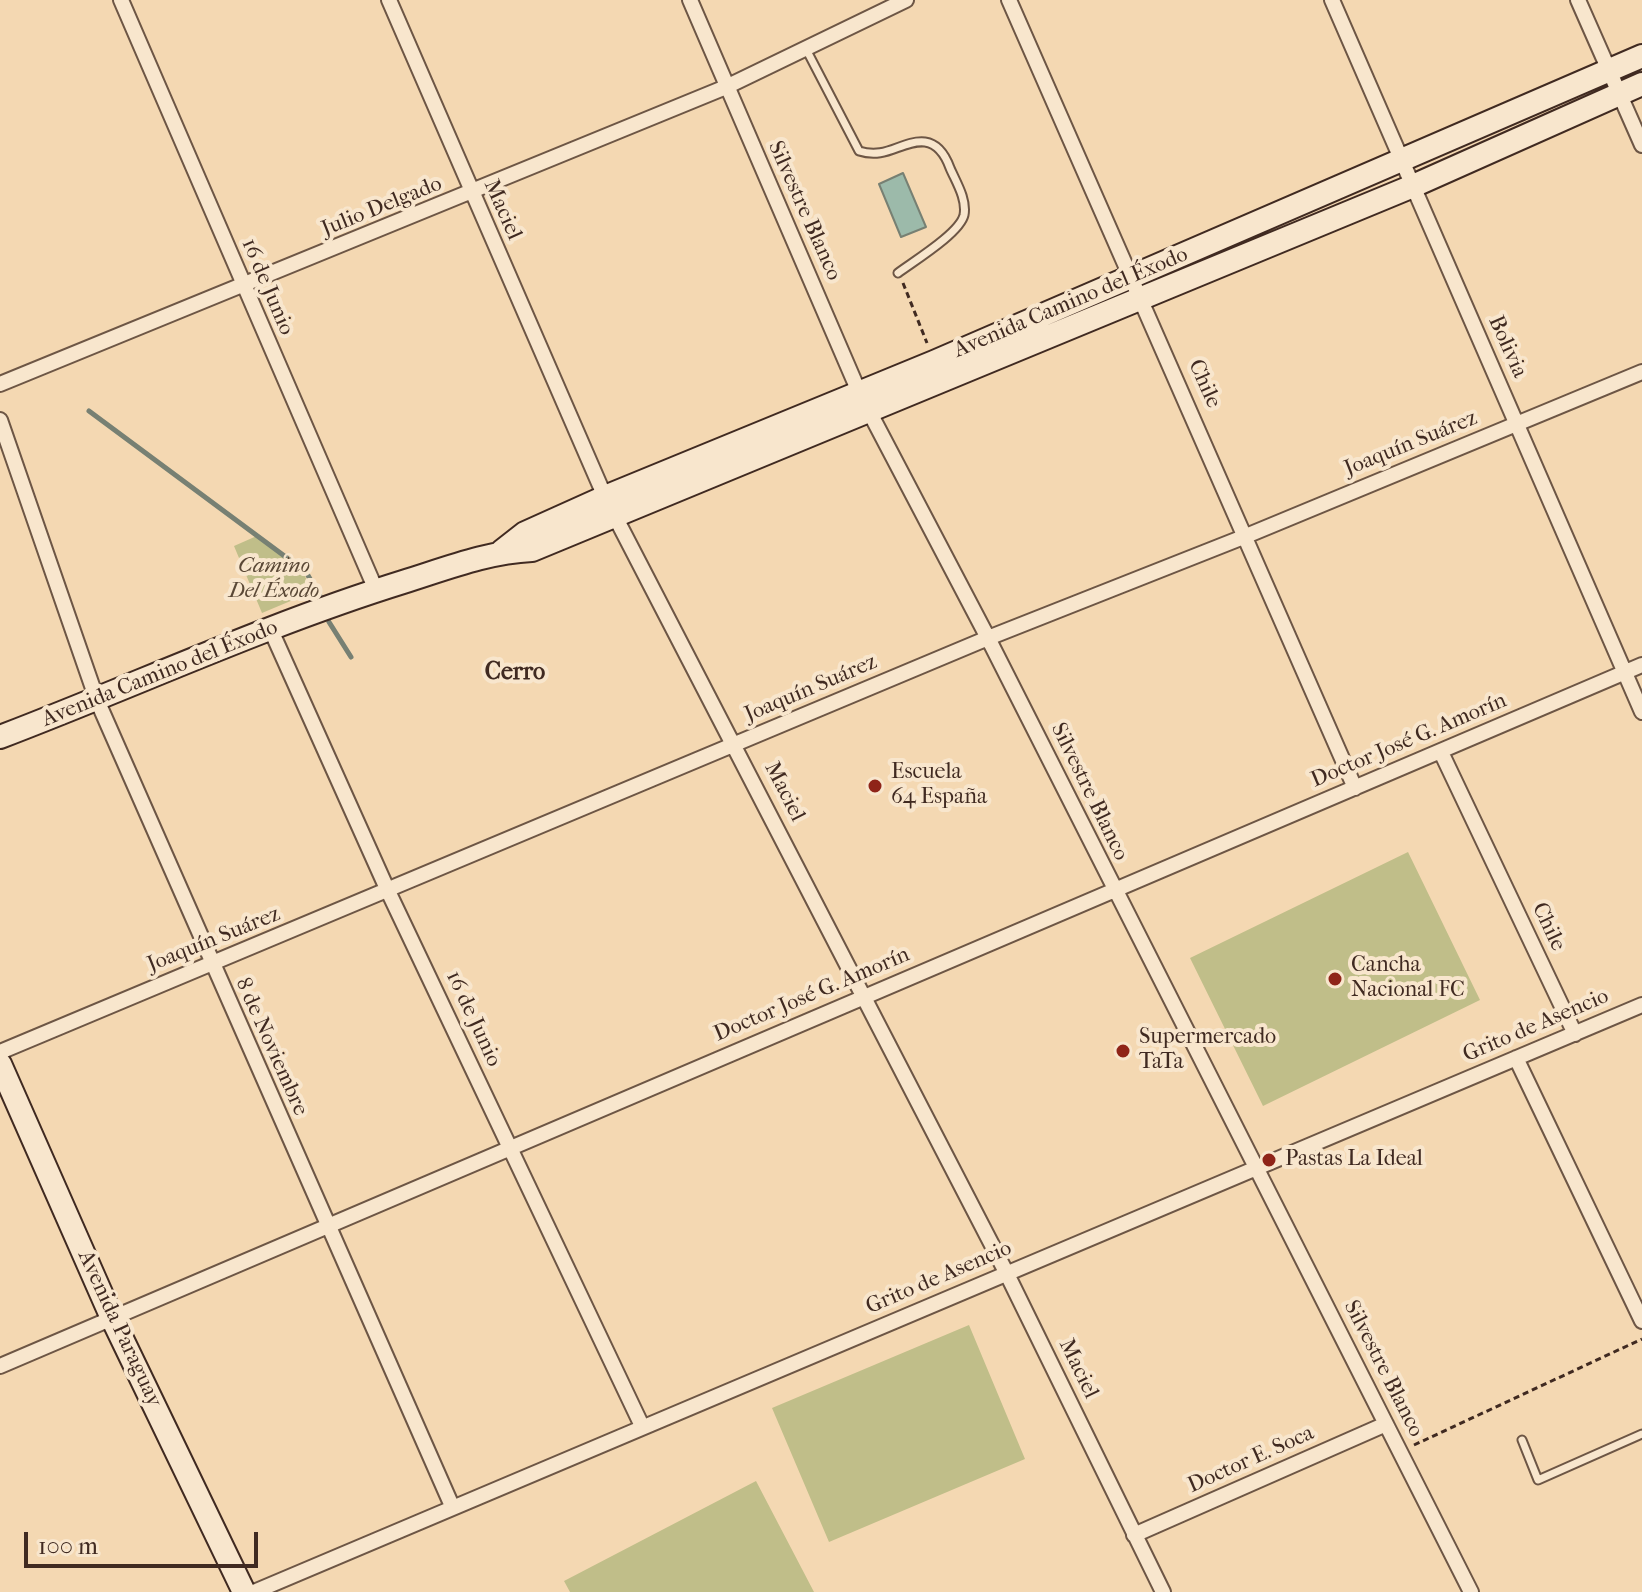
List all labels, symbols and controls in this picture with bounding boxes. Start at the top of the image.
street label: Silvestre Blanco [761,137,847,285]
street label: Julio Delgado [318,171,446,243]
street label: Maciel [477,176,527,244]
street label: 16 de Junio [235,235,299,339]
street label: Avenida Camino del Éxodo [950,242,1192,364]
street label: Bolivia [1482,312,1532,382]
street label: Chile [1182,356,1226,412]
street label: Joaquín Suárez [1341,405,1481,483]
park label: Camino Del Éxodo [229,554,319,606]
street label: Avenida Camino del Éxodo [38,615,282,733]
street label: Joaquín Suárez [741,649,881,729]
district label: Cerro [485,659,545,687]
street label: Doctor José G. Amorín [1307,688,1511,794]
street label: Silvestre Blanco [1044,719,1134,865]
street label: Maciel [758,758,810,826]
place label: Escuela 64 España [891,760,987,812]
marker: Escuela 64 España [866,777,884,795]
street label: Chile [1525,899,1571,955]
street label: Joaquín Suárez [144,901,284,979]
street label: Doctor José G. Amorín [710,942,914,1048]
place label: Cancha Nacional FC [1351,953,1465,1004]
street label: 16 de Junio [439,967,507,1071]
marker: Cancha Nacional FC [1326,970,1344,988]
street label: 8 de Noviembre [229,974,313,1120]
street label: Grito de Asencio [1459,983,1613,1069]
place label: Supermercado TaTa [1139,1025,1276,1076]
marker: Supermercado TaTa [1114,1042,1132,1060]
place label: Pastas La Ideal [1285,1147,1423,1173]
marker: Pastas La Ideal [1260,1151,1278,1169]
street label: Grito de Asencio [862,1235,1016,1321]
street label: Avenida Paraguay [71,1246,167,1412]
street label: Silvestre Blanco [1337,1296,1429,1442]
street label: Maciel [1052,1335,1104,1403]
street label: Doctor E. Soca [1184,1420,1318,1500]
scale bar [28,1516,262,1566]
text: 100 m [38,1532,98,1560]

